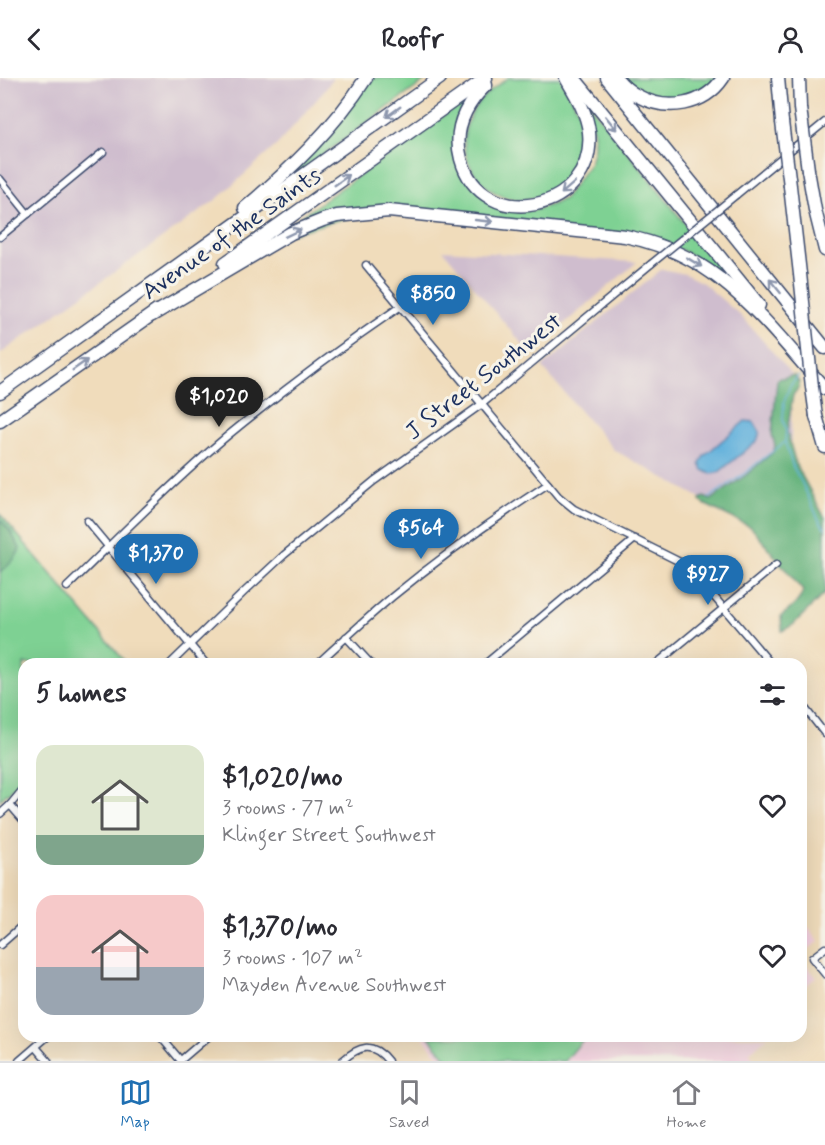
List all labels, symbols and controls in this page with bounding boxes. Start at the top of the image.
text: Roofr [381,22,444,57]
icon: back [18,23,51,56]
icon: person [774,23,807,56]
one-way arrow [385,106,401,118]
one-way arrow [604,115,618,130]
street label: Avenue of the Saints [136,161,328,308]
one-way arrow [334,174,350,186]
one-way arrow [561,181,576,195]
one-way arrow [473,216,493,227]
one-way arrow [283,226,301,238]
one-way arrow [685,256,702,268]
pin: $850 [397,275,469,326]
one-way arrow [768,278,781,294]
text: $850 [410,281,456,308]
street label: J Street Southwest [399,306,569,448]
one-way arrow [71,359,87,371]
pin: $1,020 [170,377,268,428]
text: $1,020 [189,383,249,410]
pin: $564 [385,509,457,560]
text: $564 [398,515,444,542]
pin: $1,370 [107,534,205,585]
text: $1,370 [128,540,184,567]
pin: $927 [672,555,744,606]
text: $927 [686,561,730,588]
text: 5 homes [36,677,127,711]
icon: filters [756,678,789,711]
text: $1,020/mo [222,761,343,795]
icon: home [84,769,156,841]
icon: heart [756,789,789,822]
text: 3 rooms · 77 m² [222,795,354,822]
text: Klinger Street Southwest [222,822,436,849]
text: $1,370/mo [222,911,338,945]
icon: home [84,919,156,991]
icon: heart [756,939,789,972]
text: 3 rooms · 107 m² [222,945,363,972]
text: Mayden Avenue Southwest [222,972,446,999]
tab: Map [119,1076,152,1133]
tab: Saved [389,1076,429,1133]
tab: Home [667,1076,706,1133]

